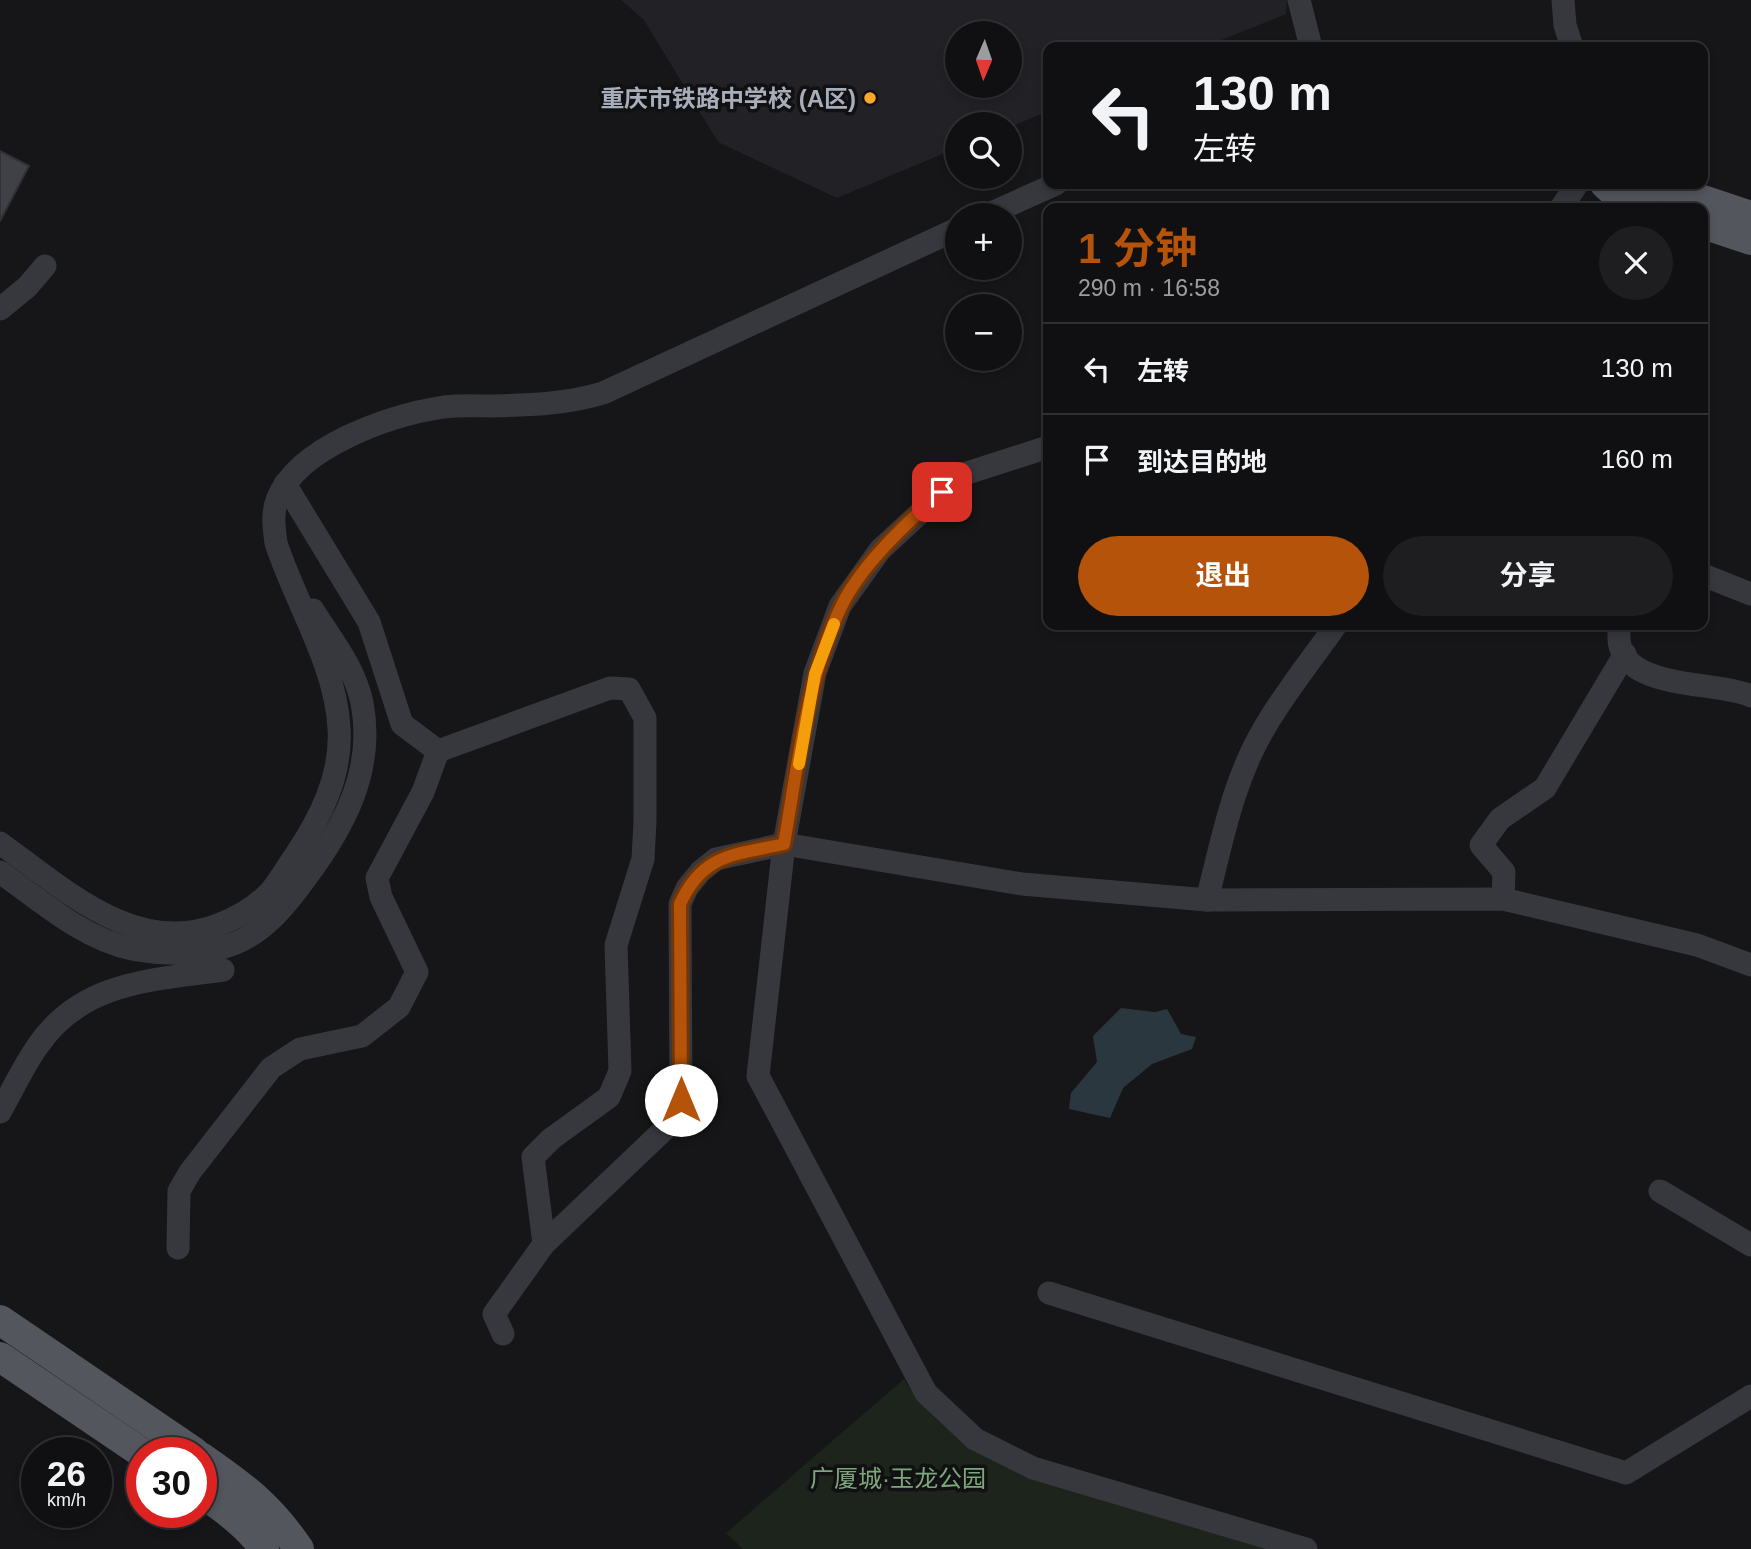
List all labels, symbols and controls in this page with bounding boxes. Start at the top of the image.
north arrow [945,21,1022,98]
map controls [945,21,1022,371]
text: 130 m [1193,66,1332,120]
icon: left [1078,70,1169,161]
place label: 重庆市铁路中学校 (A区) [600,85,856,112]
marker: 重庆市铁路中学校 (A区) [862,90,878,106]
button: search [945,112,1022,189]
text: 左转 [1193,131,1257,167]
button: + [945,203,1022,280]
text: 1 分钟 [1078,225,1197,272]
button: close [1599,226,1673,300]
text: 290 m · 16:58 [1078,275,1220,301]
button: − [945,294,1022,371]
icon: left [1078,350,1116,388]
text: 130 m [1601,353,1673,383]
text: 左转 [1137,356,1189,386]
icon: arrive [1078,441,1116,479]
text: 160 m [1601,444,1673,474]
text: 到达目的地 [1137,447,1267,477]
pin [912,462,972,522]
icon: arrive [923,473,961,511]
button: 退出 [1078,536,1369,616]
button: 分享 [1383,536,1673,616]
position arrow [644,1063,718,1137]
speed limit sign: 30 [126,1437,217,1528]
text: 26 [47,1454,86,1493]
park label: 广厦城·玉龙公园 [810,1465,986,1492]
text: km/h [47,1490,86,1510]

